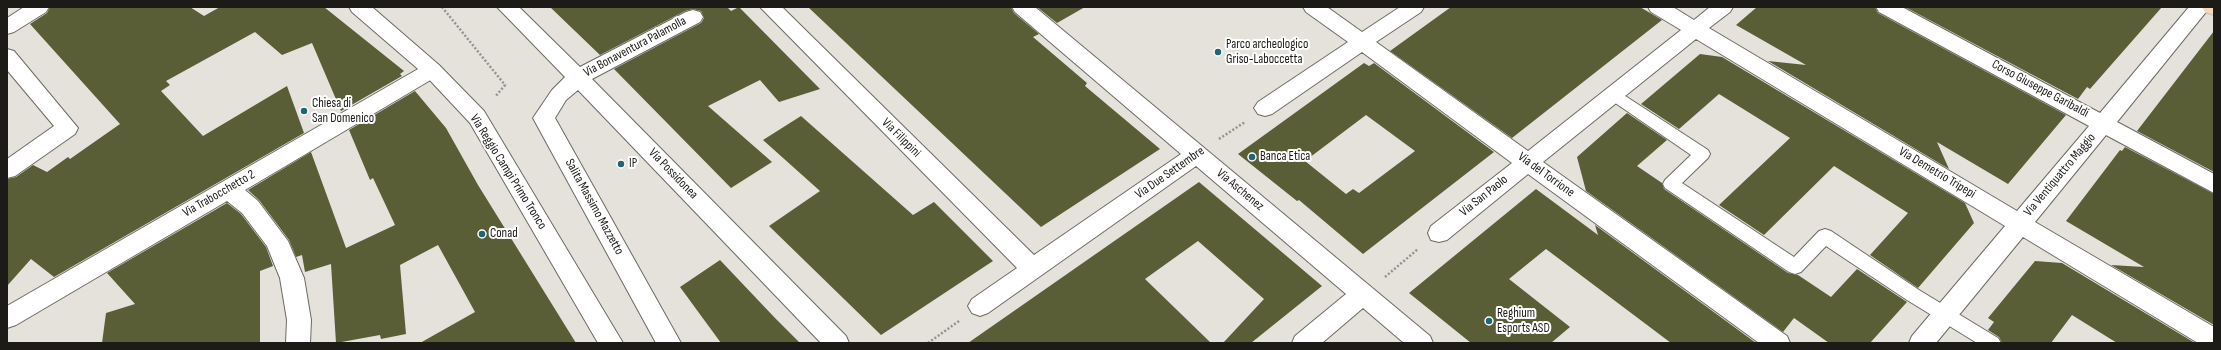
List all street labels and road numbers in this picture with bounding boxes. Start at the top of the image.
street label: Via Bonaventura Palamolla [581,13,689,81]
street label: Corso Giuseppe Garibaldi [1989,57,2091,121]
street label: Via Reggio Campi Primo Tronco [466,112,550,232]
street label: Via Filippini [878,115,924,161]
street label: Via Ventiquattro Maggio [2021,130,2099,220]
street label: Via Due Settembre [1132,143,1208,203]
street label: Via Demetrio Tripepi [1896,144,1978,202]
street label: Via Possidonea [645,145,701,203]
street label: Via del Torrione [1515,149,1577,201]
street label: Salita Massimo Mazzetto [561,156,627,258]
street label: Via Aschenez [1213,166,1267,214]
street label: Via Trabocchetto 2 [180,167,258,221]
street label: Via San Paolo [1457,172,1511,220]

